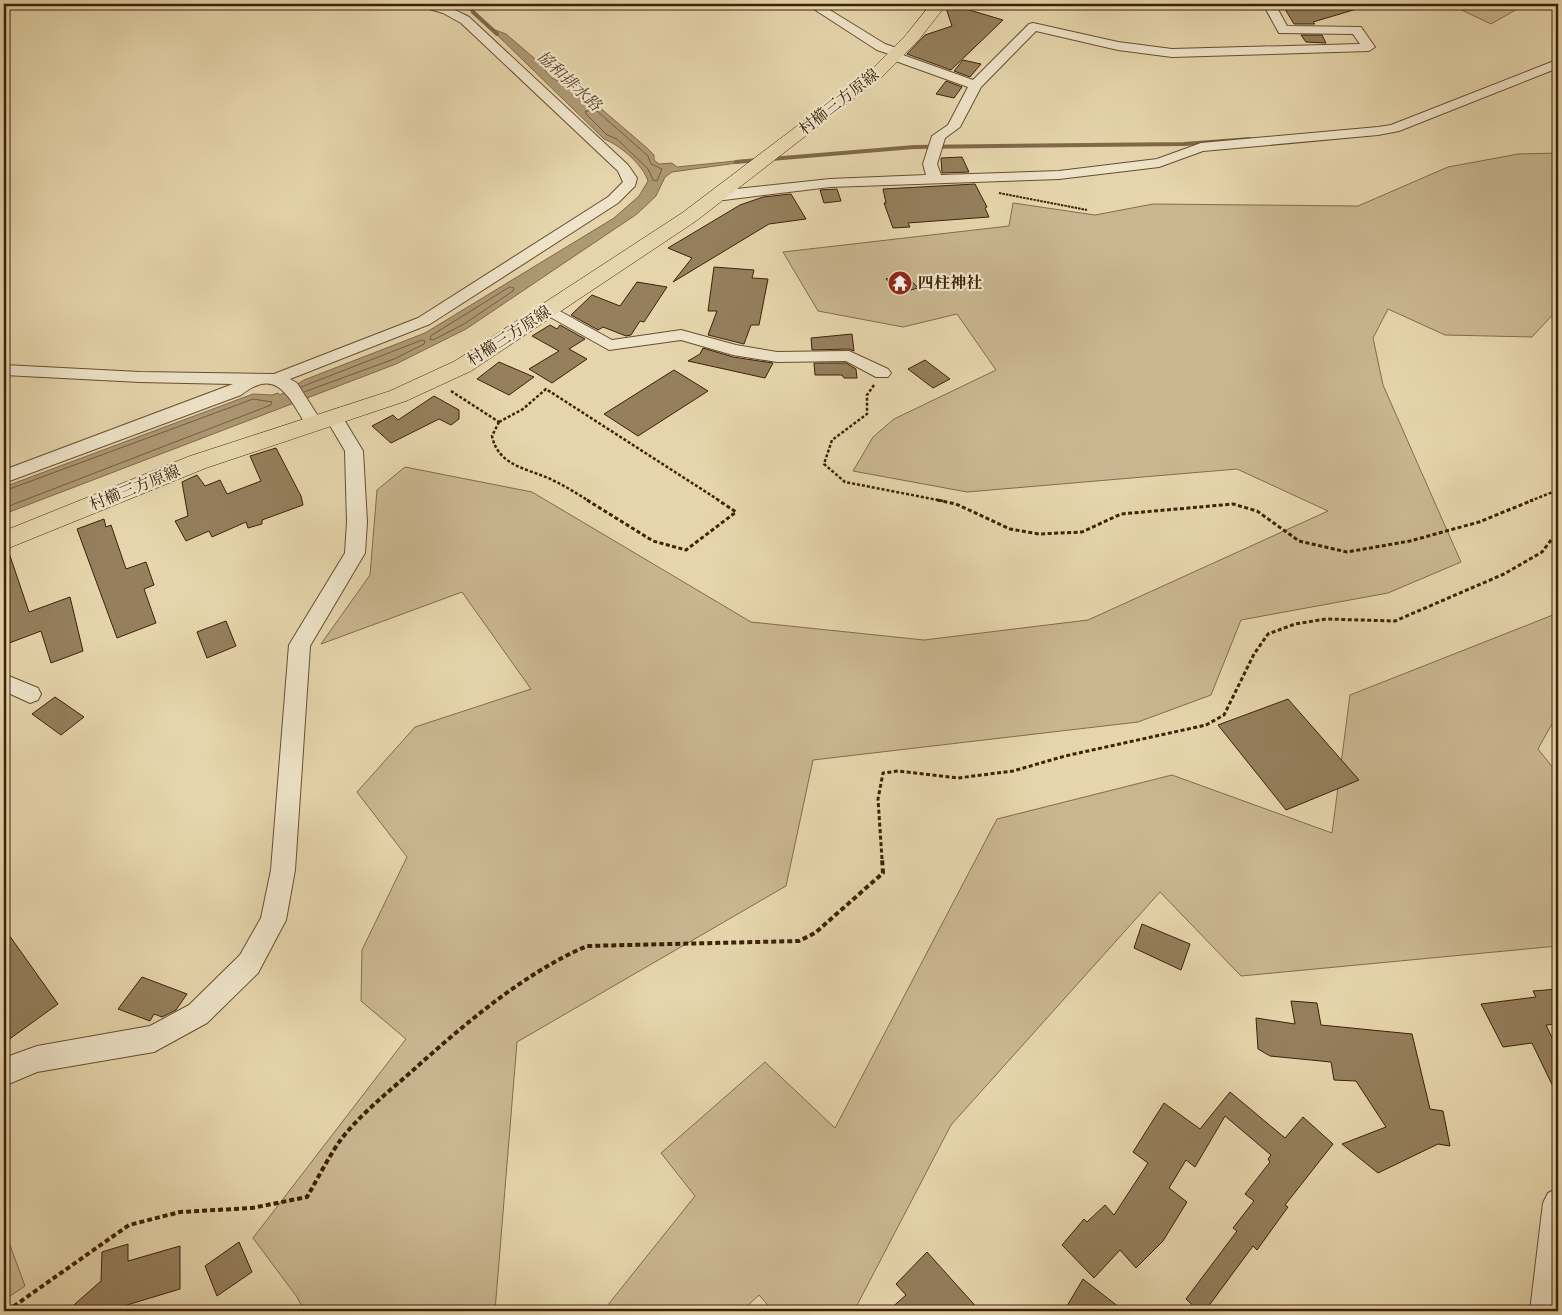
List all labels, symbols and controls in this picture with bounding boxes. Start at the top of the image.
water label: 協和排水路 [533,46,606,116]
street label: 村櫛三方原線 [795,65,883,139]
temple icon: 四柱神社 [887,270,913,296]
place label: 四柱神社 [918,273,982,293]
street label: 村櫛三方原線 [463,301,555,371]
street label: 村櫛三方原線 [87,461,183,515]

